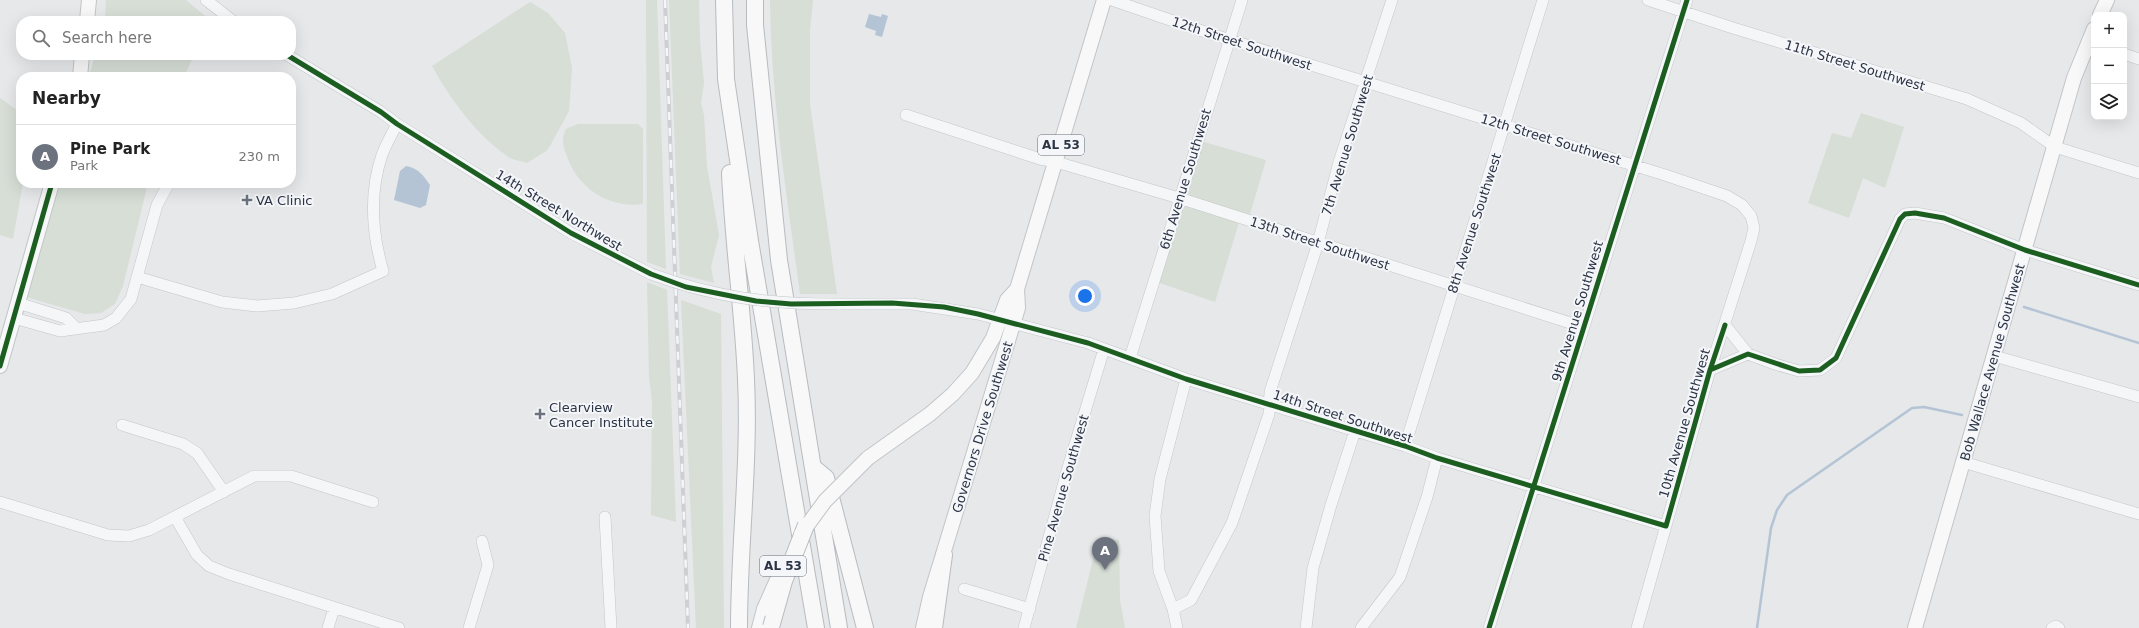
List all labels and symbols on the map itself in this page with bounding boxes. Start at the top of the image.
street label: 12th Street Southwest [1170,14,1314,73]
street label: 11th Street Southwest [1783,37,1927,94]
street label: 7th Avenue Southwest [1319,73,1376,217]
street label: 6th Avenue Southwest [1157,107,1214,251]
street label: 12th Street Southwest [1479,111,1623,168]
road number: AL 53 [1038,135,1084,155]
street label: 8th Avenue Southwest [1445,151,1504,295]
street label: 14th Street Northwest [493,167,625,254]
place label: VA Clinic [256,193,312,208]
marker: VA Clinic [241,194,253,206]
street label: 13th Street Southwest [1248,214,1392,273]
street label: 9th Avenue Southwest [1549,239,1606,383]
street label: Bob Wallace Avenue Southwest [1957,262,2028,462]
your location [1075,286,1095,306]
street label: Governors Drive Southwest [949,340,1016,515]
street label: 10th Avenue Southwest [1656,347,1713,500]
street label: 14th Street Southwest [1271,387,1415,446]
place label: Clearview Cancer Institute [549,400,653,430]
marker: Clearview Cancer Institute [534,408,546,420]
street label: Pine Avenue Southwest [1035,413,1092,563]
pin: A [1092,537,1118,570]
road number: AL 53 [760,556,806,576]

